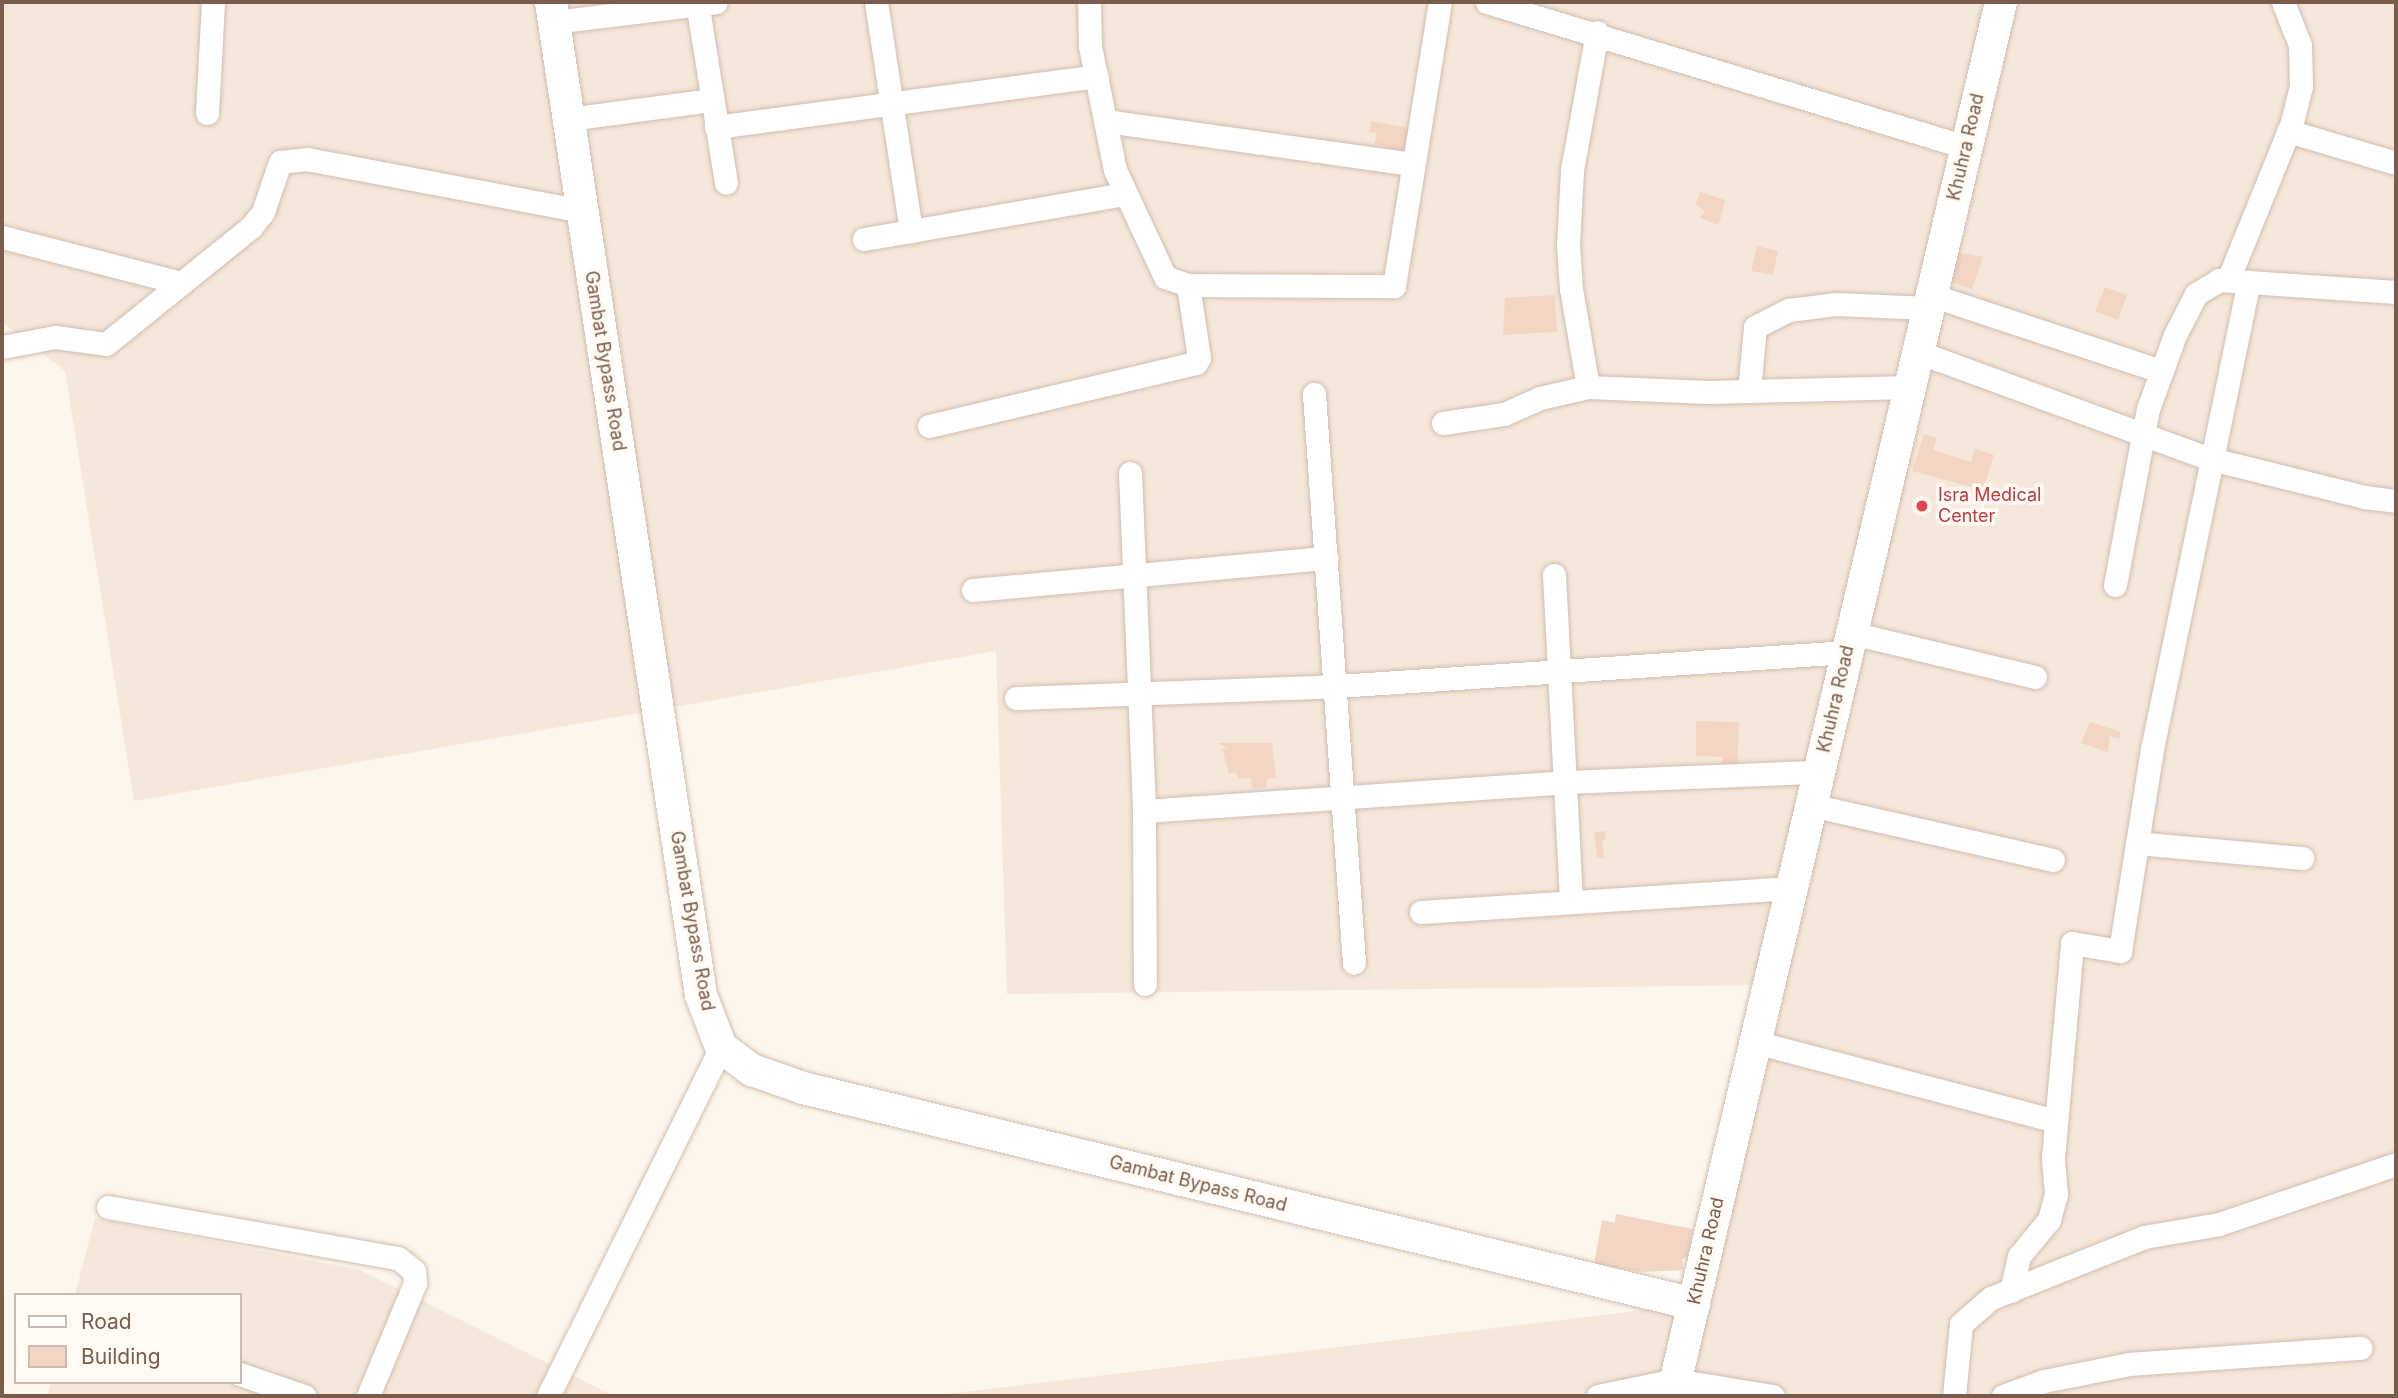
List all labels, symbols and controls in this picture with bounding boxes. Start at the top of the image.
street label: Khuhra Road [1943,91,1989,203]
street label: Gambat Bypass Road [580,269,630,453]
place label: Isra Medical Center [1938,485,2041,528]
marker: Isra Medical Center [1912,496,1932,516]
street label: Khuhra Road [1813,643,1859,755]
street label: Gambat Bypass Road [666,829,718,1013]
street label: Gambat Bypass Road [1107,1151,1289,1217]
street label: Khuhra Road [1683,1195,1729,1307]
legend [14,1293,242,1384]
text: Road [81,1309,132,1334]
text: Building [81,1344,161,1369]

